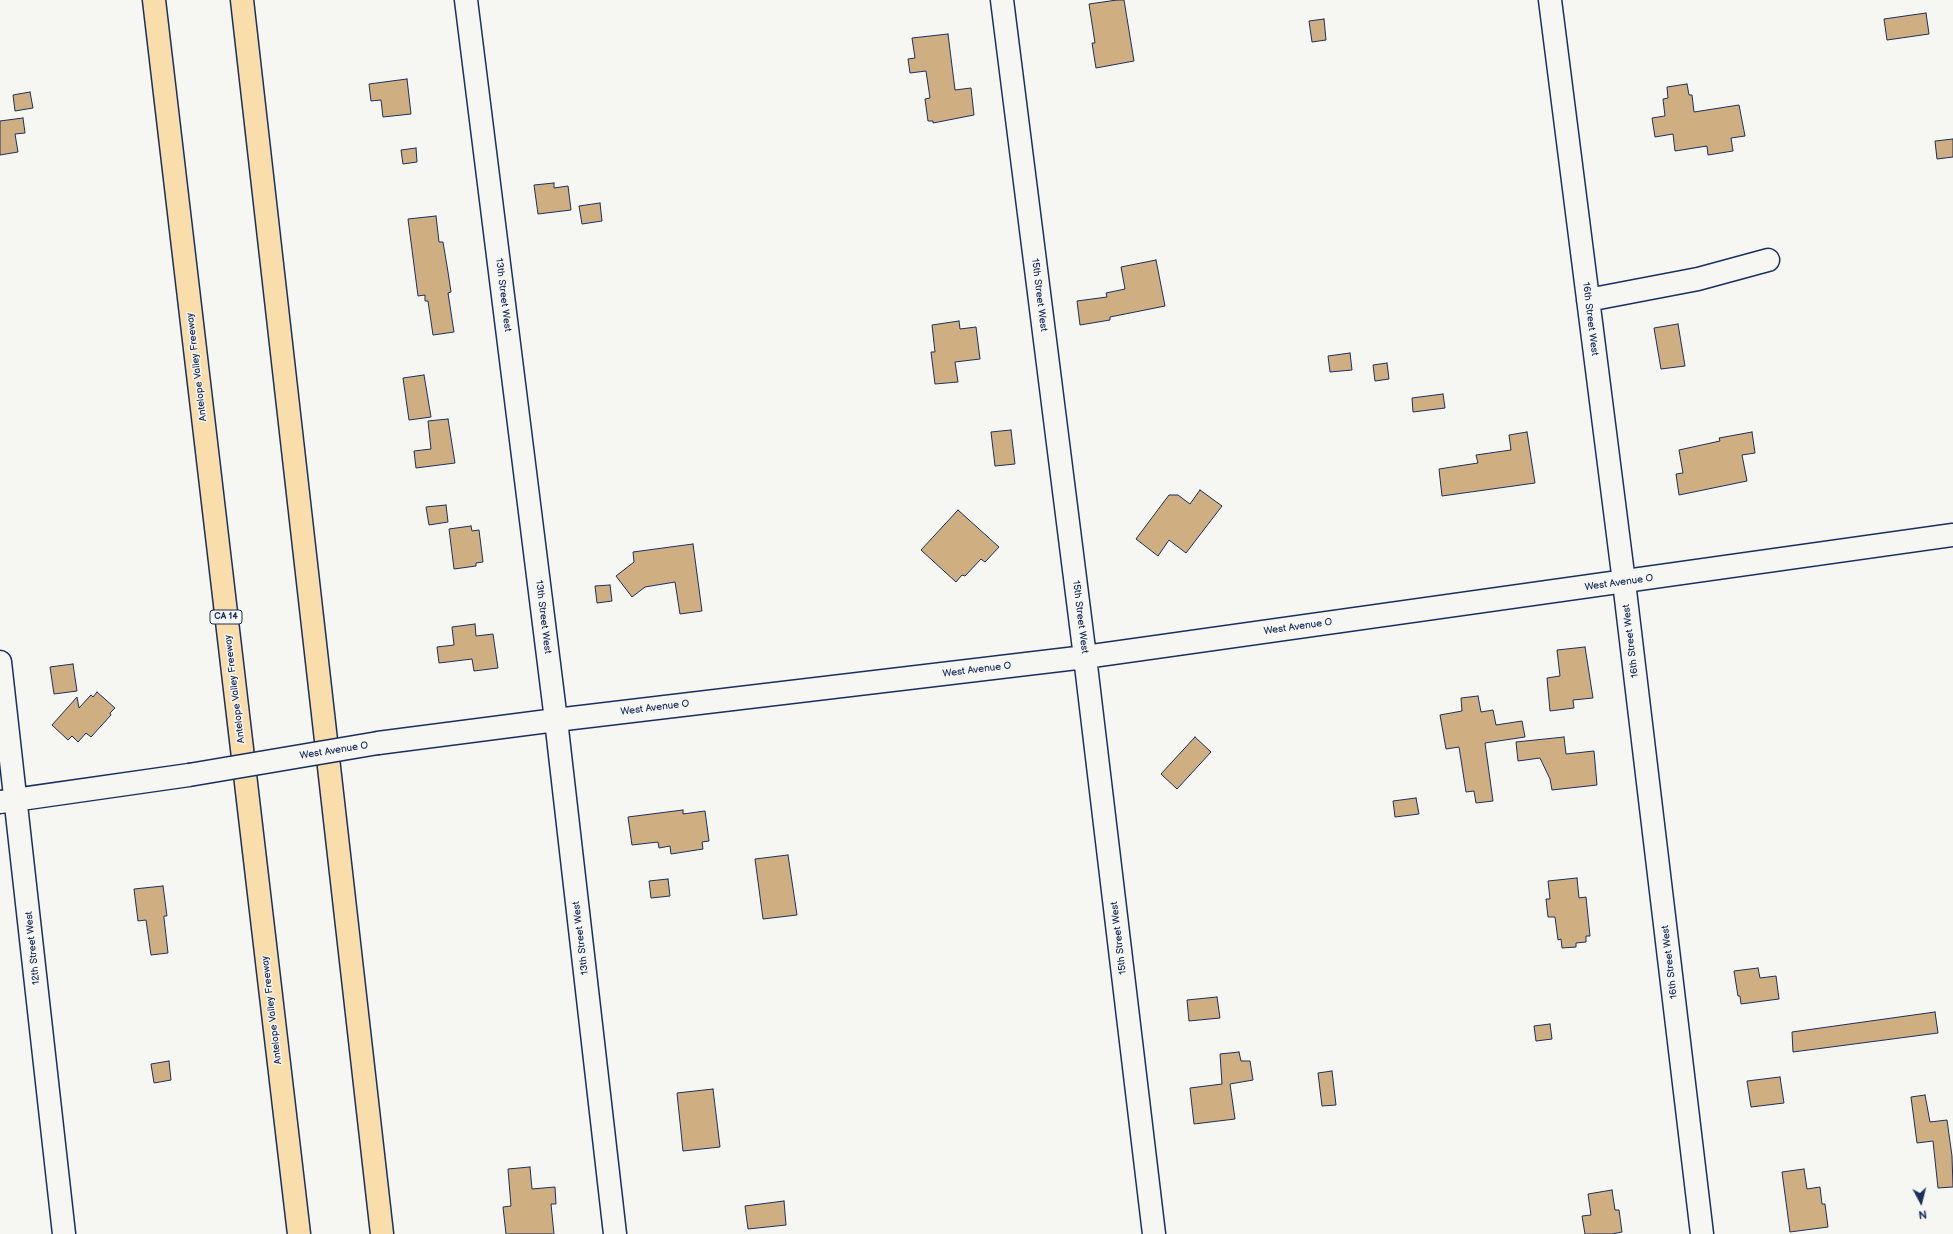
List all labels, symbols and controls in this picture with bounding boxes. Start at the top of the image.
street label: 13th Street West [493,258,513,332]
street label: 15th Street West [1029,258,1049,332]
street label: 16th Street West [1580,282,1600,356]
street label: Antelope Valley Freeway [184,312,210,422]
street label: West Avenue O [1584,572,1654,594]
street label: 13th Street West [533,580,553,654]
street label: 15th Street West [1070,580,1090,654]
street label: 16th Street West [1621,604,1641,678]
road number: CA 14 [210,610,242,624]
street label: West Avenue O [1263,616,1333,638]
street label: Antelope Valley Freeway [222,634,248,744]
street label: West Avenue O [942,660,1012,680]
street label: West Avenue O [620,698,690,718]
street label: West Avenue O [299,740,369,762]
street label: 13th Street West [571,901,591,975]
street label: 15th Street West [1109,901,1129,975]
street label: 12th Street West [23,911,43,985]
street label: 16th Street West [1660,925,1680,999]
street label: Antelope Valley Freeway [259,955,285,1065]
north arrow [1901,1182,1941,1222]
text: N [1918,1207,1927,1221]

